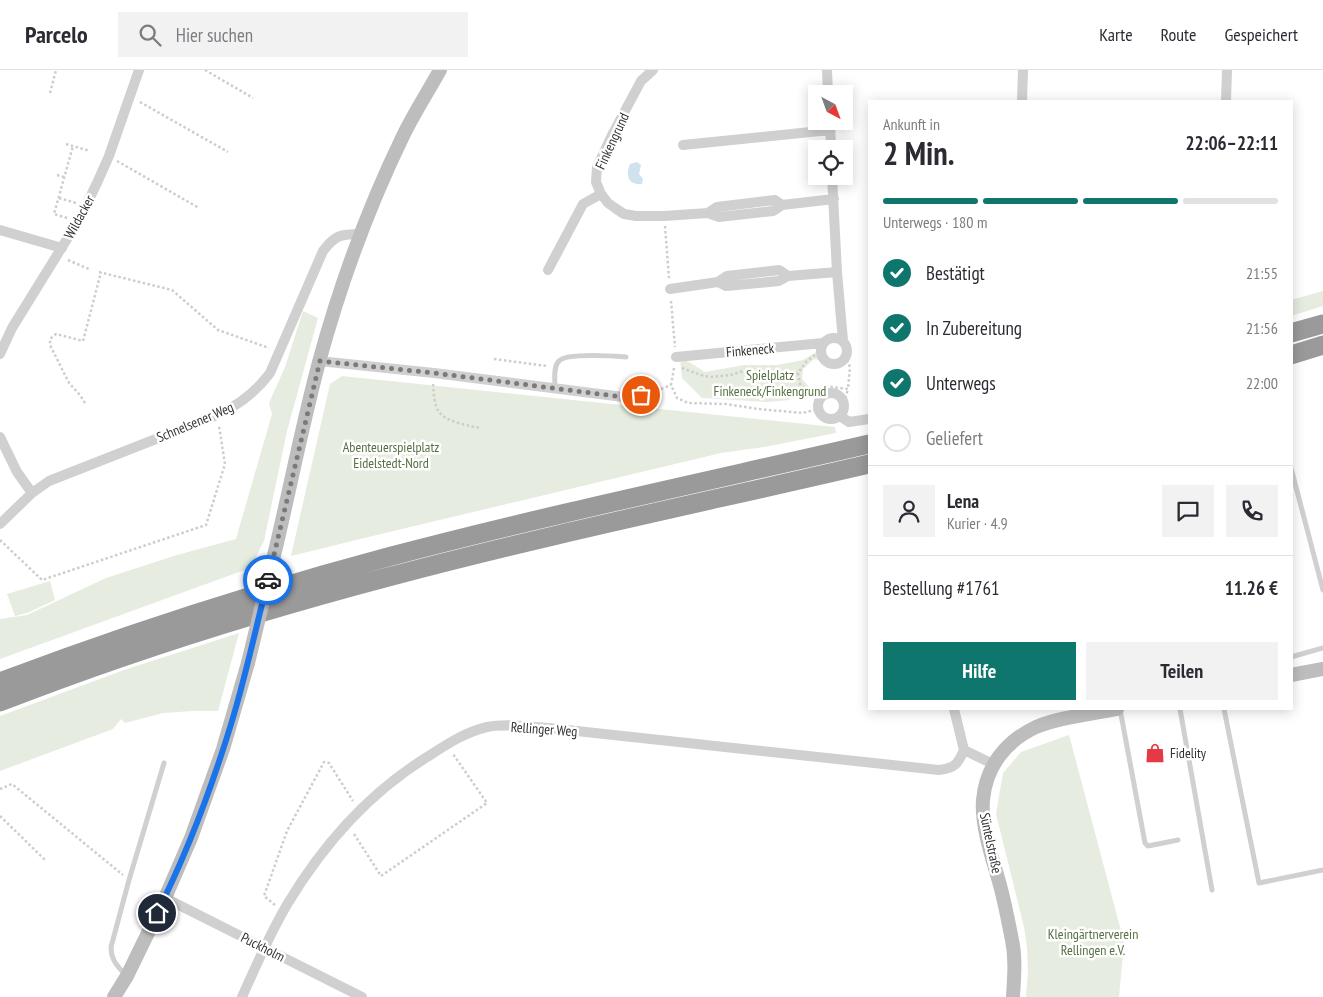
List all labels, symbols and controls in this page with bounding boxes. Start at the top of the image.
search box [118,12,468,57]
text: Parcelo [25,19,88,50]
icon: search [136,21,164,49]
text: Hier suchen [176,23,253,47]
text: Karte [1099,23,1133,46]
text: Route [1161,23,1196,46]
text: Gespeichert [1224,23,1298,46]
north arrow [808,85,852,130]
map controls [808,85,853,185]
street label: Finkengrund [591,110,633,172]
text: Ankunft in [883,114,940,134]
text: 22:06–22:11 [1185,131,1278,155]
text: 2 Min. [883,132,954,174]
button: locate [808,140,853,185]
street label: Wildacker [60,192,98,242]
text: Unterwegs · 180 m [883,212,987,232]
icon: check [883,259,911,287]
text: Bestätigt [926,261,985,285]
text: 21:55 [1246,263,1278,283]
icon: check [883,314,911,342]
text: In Zubereitung [926,316,1022,340]
text: 21:56 [1246,318,1278,338]
street label: Finkeneck [725,339,775,361]
park label: Spielplatz Finkeneck/Finkengrund [714,366,826,400]
icon: check [883,369,911,397]
text: Unterwegs [926,371,996,395]
text: 22:00 [1246,373,1278,393]
pin [620,374,662,416]
icon: bag [627,381,655,409]
street label: Schnelsener Weg [154,398,236,446]
text: Geliefert [926,426,983,450]
park label: Abenteuerspielplatz Eidelstedt-Nord [343,438,439,472]
button: person [883,485,935,537]
button: chat [1162,485,1214,537]
button: phone [1226,485,1278,537]
text: Lena [947,489,979,513]
text: Kurier · 4.9 [947,513,1008,533]
courier [243,555,293,605]
icon: car [254,566,282,594]
text: Bestellung #1761 [883,576,1000,600]
text: 11.26 € [1225,576,1278,600]
button: Hilfe [883,642,1076,700]
button: Teilen [1086,642,1278,700]
street label: Rellinger Weg [510,718,578,740]
shop icon: Fidelity [1144,742,1166,764]
place label: Fidelity [1170,744,1207,762]
street label: Süntelstraße [976,811,1006,875]
pin [136,892,178,934]
icon: home [143,899,171,927]
park label: Kleingärtnerverein Rellingen e.V. [1048,925,1138,959]
street label: Puckholm [238,928,288,966]

